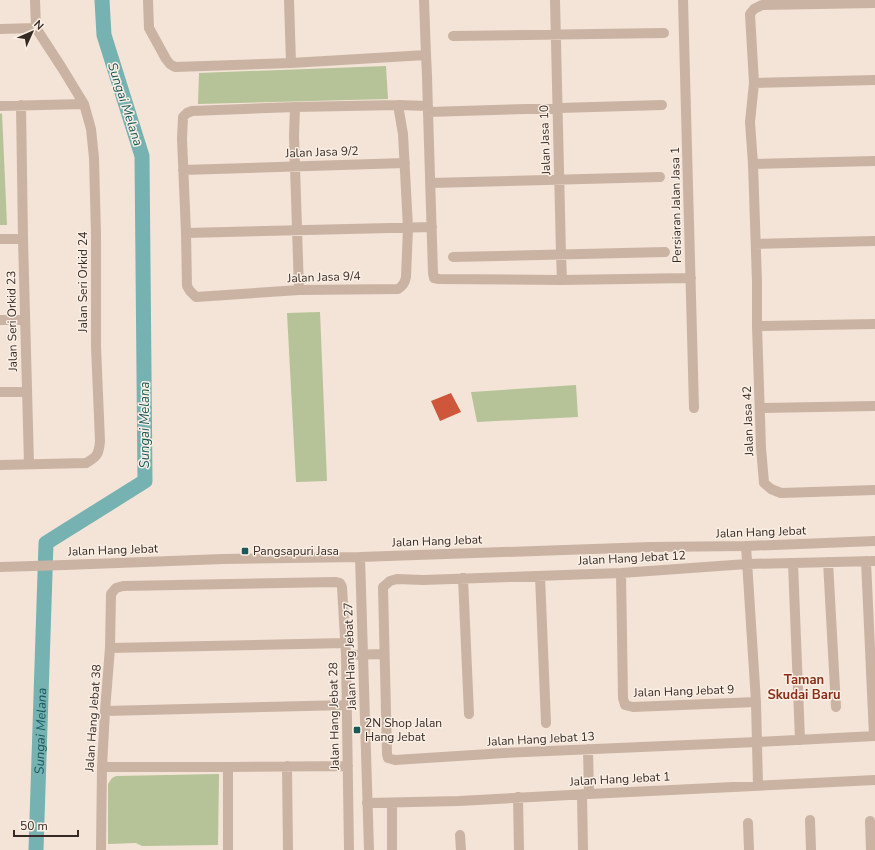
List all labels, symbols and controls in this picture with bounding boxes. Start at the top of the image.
north arrow [12,12,52,52]
text: N [31,17,47,33]
water label: Sungai Melana [103,60,147,148]
street label: Jalan Jasa 10 [536,105,554,176]
street label: Jalan Jasa 9/2 [284,143,359,161]
street label: Persiaran Jalan Jasa 1 [667,147,685,263]
street label: Jalan Seri Orkid 24 [75,232,91,333]
street label: Jalan Jasa 9/4 [286,268,361,286]
street label: Jalan Seri Orkid 23 [3,270,21,373]
water label: Sungai Melana [136,382,154,468]
street label: Jalan Jasa 42 [739,386,757,457]
street label: Jalan Hang Jebat [715,522,807,542]
street label: Jalan Hang Jebat [391,531,483,551]
street label: Jalan Hang Jebat [67,540,159,560]
place label: Pangsapuri Jasa [253,543,339,559]
marker: Pangsapuri Jasa [240,546,250,556]
street label: Jalan Hang Jebat 12 [577,547,686,569]
street label: Jalan Hang Jebat 27 [340,602,360,711]
street label: Jalan Hang Jebat 28 [325,662,343,771]
street label: Jalan Hang Jebat 38 [81,664,105,773]
district label: Taman Skudai Baru [767,671,841,704]
street label: Jalan Hang Jebat 9 [632,681,735,701]
water label: Sungai Melana [30,687,51,775]
place label: 2N Shop Jalan Hang Jebat [365,715,442,745]
marker: 2N Shop Jalan Hang Jebat [352,725,362,735]
street label: Jalan Hang Jebat 13 [486,728,595,750]
street label: Jalan Hang Jebat 1 [568,768,671,790]
scale bar [14,812,78,838]
text: 50 m [20,818,48,834]

